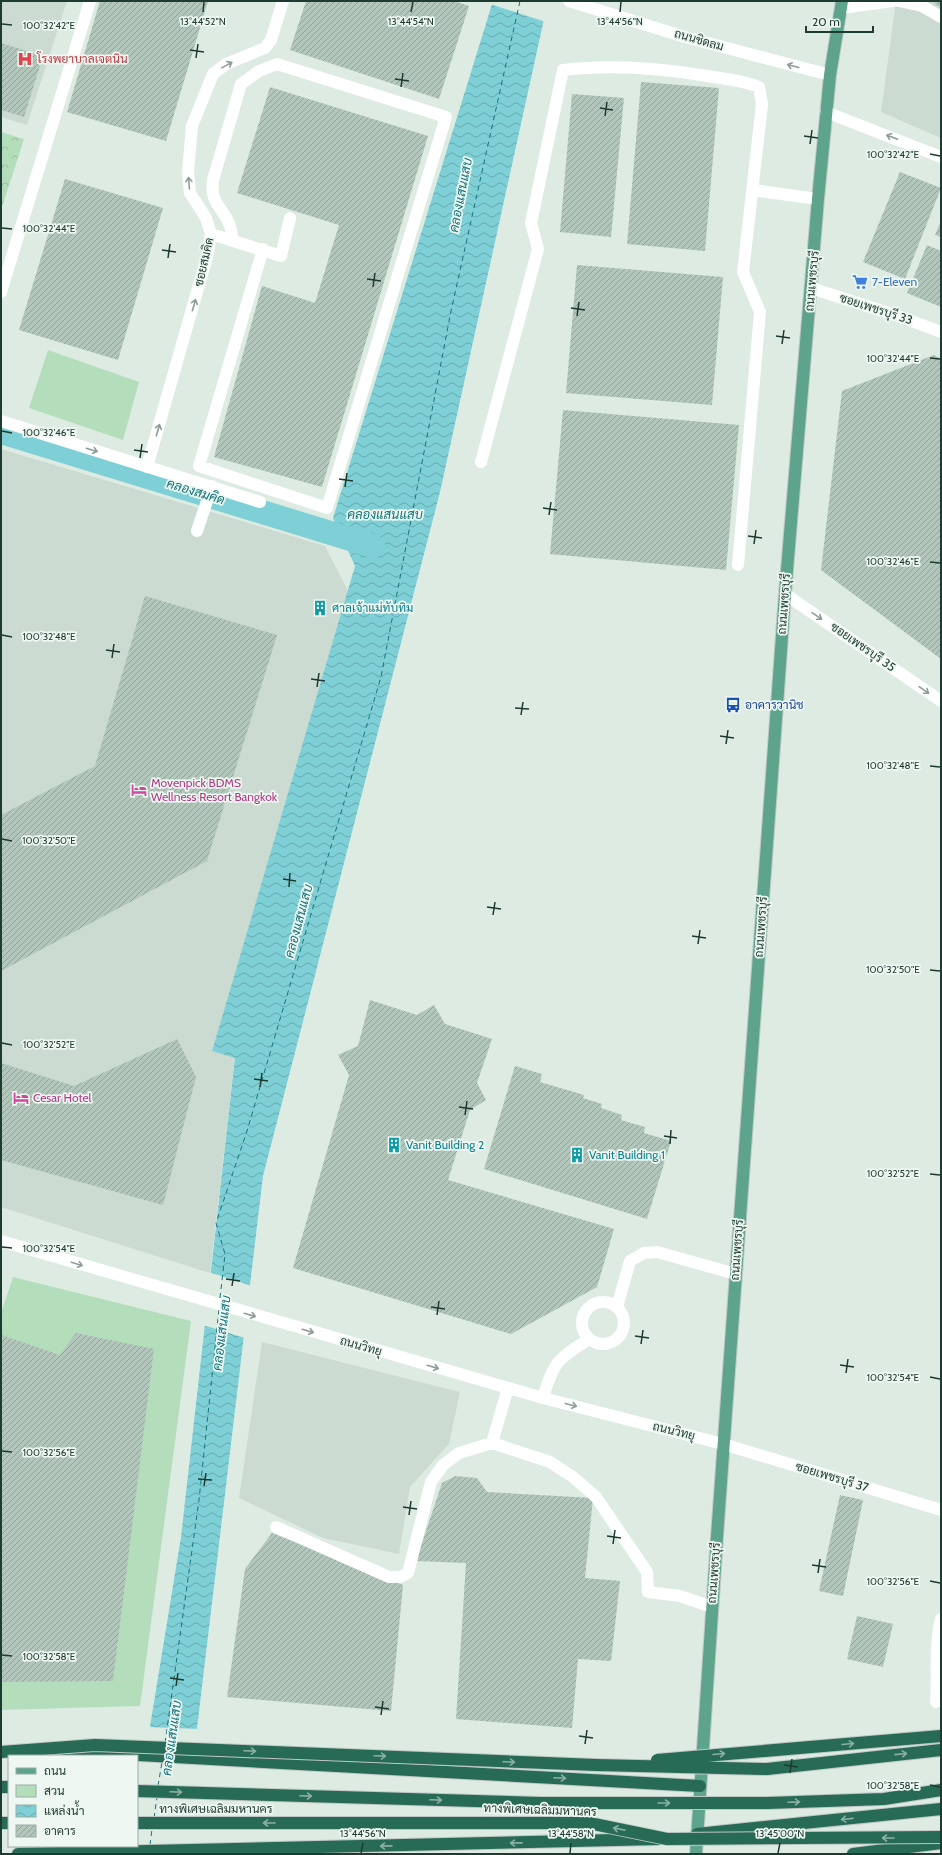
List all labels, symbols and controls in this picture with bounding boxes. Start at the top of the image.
scale bar [806,8,873,34]
text: 20 m [812,14,840,29]
text: 13°44'52"N [180,15,226,28]
text: 13°44'54"N [388,15,434,28]
text: 13°44'56"N [597,15,643,28]
text: 100°32'42"E [23,19,76,32]
street label: ถนนชิดลม [673,25,726,54]
hospital icon: โรงพยาบาลเจตนิน [16,50,34,68]
place label: โรงพยาบาลเจตนิน [36,51,128,66]
one-way arrow [221,60,233,68]
one-way arrow [786,62,799,69]
one-way arrow [886,132,898,140]
text: 100°32'42"E [867,148,920,161]
water label: คลองแสนแสบ [445,156,475,234]
one-way arrow [185,177,192,190]
text: 100°32'44"E [23,222,76,235]
street label: ซอยสมคิด [191,236,216,288]
street label: ถนนเพชรบุรี [801,250,824,312]
supermarket icon: 7-Eleven [851,273,869,291]
place label: 7-Eleven [872,274,917,289]
street label: ซอยเพชรบุรี 33 [837,290,915,329]
one-way arrow [191,299,198,312]
text: 100°32'44"E [867,352,920,365]
one-way arrow [155,423,162,436]
text: 100°32'46"E [23,426,76,439]
one-way arrow [85,447,98,454]
water label: คลองสมคิด [165,475,227,508]
water label: คลองแสนแสบ [347,506,423,522]
text: 100°32'46"E [867,555,920,568]
street label: ถนนเพชรบุรี [774,573,795,635]
building icon: ศาลเจ้าแม่ทับทิม [311,599,329,617]
place label: ศาลเจ้าแม่ทับทิม [332,600,413,615]
one-way arrow [812,612,823,620]
street label: ซอยเพชรบุรี 35 [827,619,899,676]
text: 100°32'48"E [23,630,76,643]
one-way arrow [919,686,930,694]
bus stop icon: อาคารวานิช [724,696,742,714]
place label: อาคารวานิช [745,697,804,712]
text: 100°32'48"E [867,759,920,772]
place label: Movenpick BDMS Wellness Resort Bangkok [151,775,278,804]
hotel icon: Movenpick BDMS Wellness Resort Bangkok [130,781,148,799]
text: 100°32'50"E [22,834,76,847]
water label: คลองแสนแสบ [280,882,316,960]
street label: ถนนเพชรบุรี [751,896,772,958]
text: 100°32'50"E [866,963,920,976]
text: 100°32'52"E [23,1038,75,1051]
hotel icon: Cesar Hotel [12,1089,30,1107]
place label: Cesar Hotel [33,1090,92,1105]
building icon: Vanit Building 2 [385,1136,403,1154]
place label: Vanit Building 2 [406,1137,484,1152]
building icon: Vanit Building 1 [568,1146,586,1164]
place label: Vanit Building 1 [589,1147,665,1162]
text: 100°32'52"E [867,1167,919,1180]
street label: ถนนเพชรบุรี [727,1219,748,1281]
text: 100°32'54"E [23,1242,76,1255]
one-way arrow [71,1261,84,1268]
water label: คลองแสนแสบ [208,1294,234,1372]
one-way arrow [243,1312,256,1319]
one-way arrow [301,1328,314,1335]
street label: ถนนวิทยุ [338,1332,384,1361]
one-way arrow [426,1364,439,1371]
text: 100°32'54"E [867,1371,920,1384]
one-way arrow [565,1402,578,1410]
street label: ถนนวิทยุ [651,1418,697,1445]
text: 100°32'56"E [23,1446,76,1459]
street label: ซอยเพชรบุรี 37 [793,1458,870,1497]
street label: ถนนเพชรบุรี [704,1542,725,1604]
text: 100°32'56"E [867,1575,920,1588]
text: 100°32'58"E [23,1650,76,1663]
water label: คลองแสนแสบ [158,1699,184,1777]
one-way arrow [841,1740,854,1747]
one-way arrow [243,1747,256,1755]
one-way arrow [894,1750,907,1758]
one-way arrow [712,1751,725,1758]
one-way arrow [373,1753,386,1760]
legend [8,1755,138,1847]
one-way arrow [502,1758,515,1765]
text: ถนน [44,1763,67,1778]
one-way arrow [553,1774,566,1781]
text: 100°32'58"E [867,1779,920,1792]
text: สวน [44,1783,65,1798]
one-way arrow [169,1788,182,1796]
one-way arrow [299,1792,312,1800]
one-way arrow [429,1796,442,1804]
one-way arrow [657,1799,670,1807]
one-way arrow [787,1799,800,1806]
text: แหล่งน้ำ [44,1800,84,1818]
street label: ทางพิเศษเฉลิมมหานคร [483,1800,597,1819]
street label: ทางพิเศษเฉลิมมหานคร [159,1801,273,1816]
one-way arrow [841,1816,854,1823]
one-way arrow [263,1819,276,1827]
text: อาคาร [44,1823,76,1838]
one-way arrow [613,1825,626,1833]
text: 13°44'56"N [340,1827,386,1840]
text: 13°44'58"N [548,1827,594,1840]
text: 13°45'00"N [756,1827,804,1840]
one-way arrow [882,1834,895,1842]
one-way arrow [510,1839,523,1847]
one-way arrow [380,1842,393,1850]

